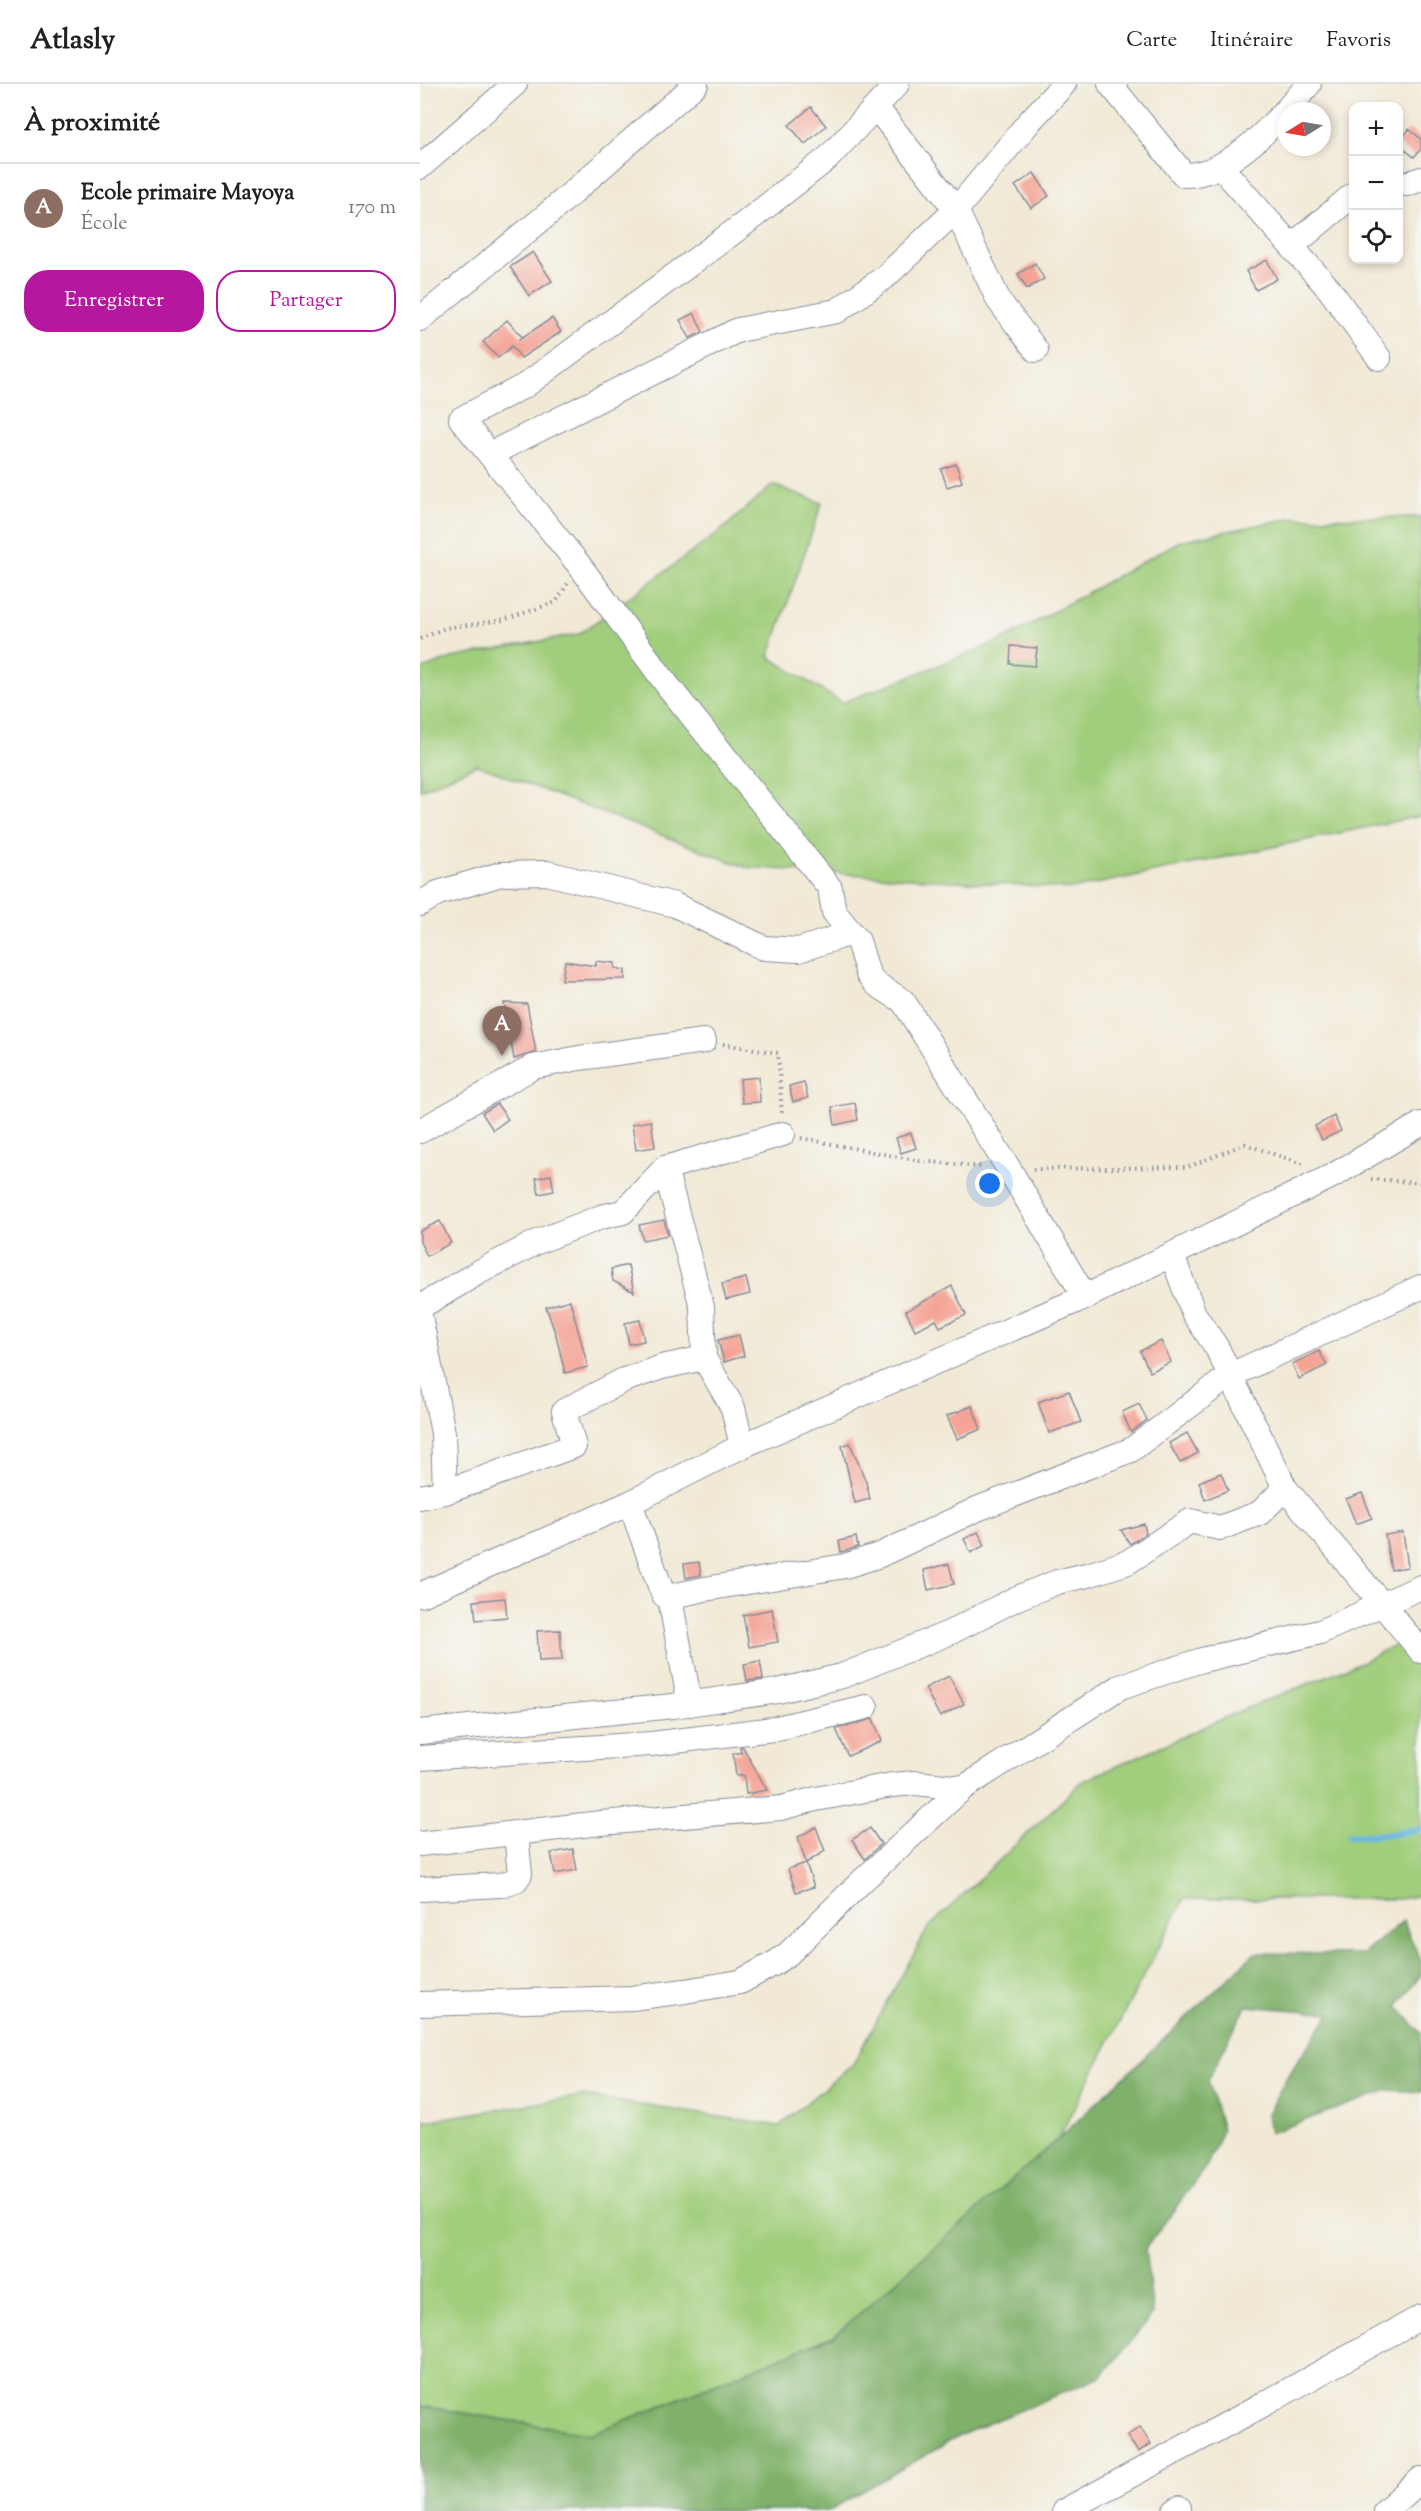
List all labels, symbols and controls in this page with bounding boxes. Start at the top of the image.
text: Atlasly [30,21,115,61]
text: Carte [1126,26,1177,56]
text: Itinéraire [1210,26,1293,56]
text: Favoris [1326,26,1391,56]
north arrow [1277,102,1331,156]
map controls [1349,102,1403,264]
button: + [1349,102,1403,156]
text: À proximité [24,105,160,142]
button: − [1349,156,1403,210]
text: Ecole primaire Mayoya [81,178,294,210]
text: A [35,194,52,223]
text: 170 m [348,194,396,223]
text: École [81,210,128,239]
button: locate [1349,210,1403,264]
button: Enregistrer [24,270,204,332]
button: Partager [216,270,396,332]
pin: A [482,1006,521,1056]
your location [975,1169,1004,1198]

